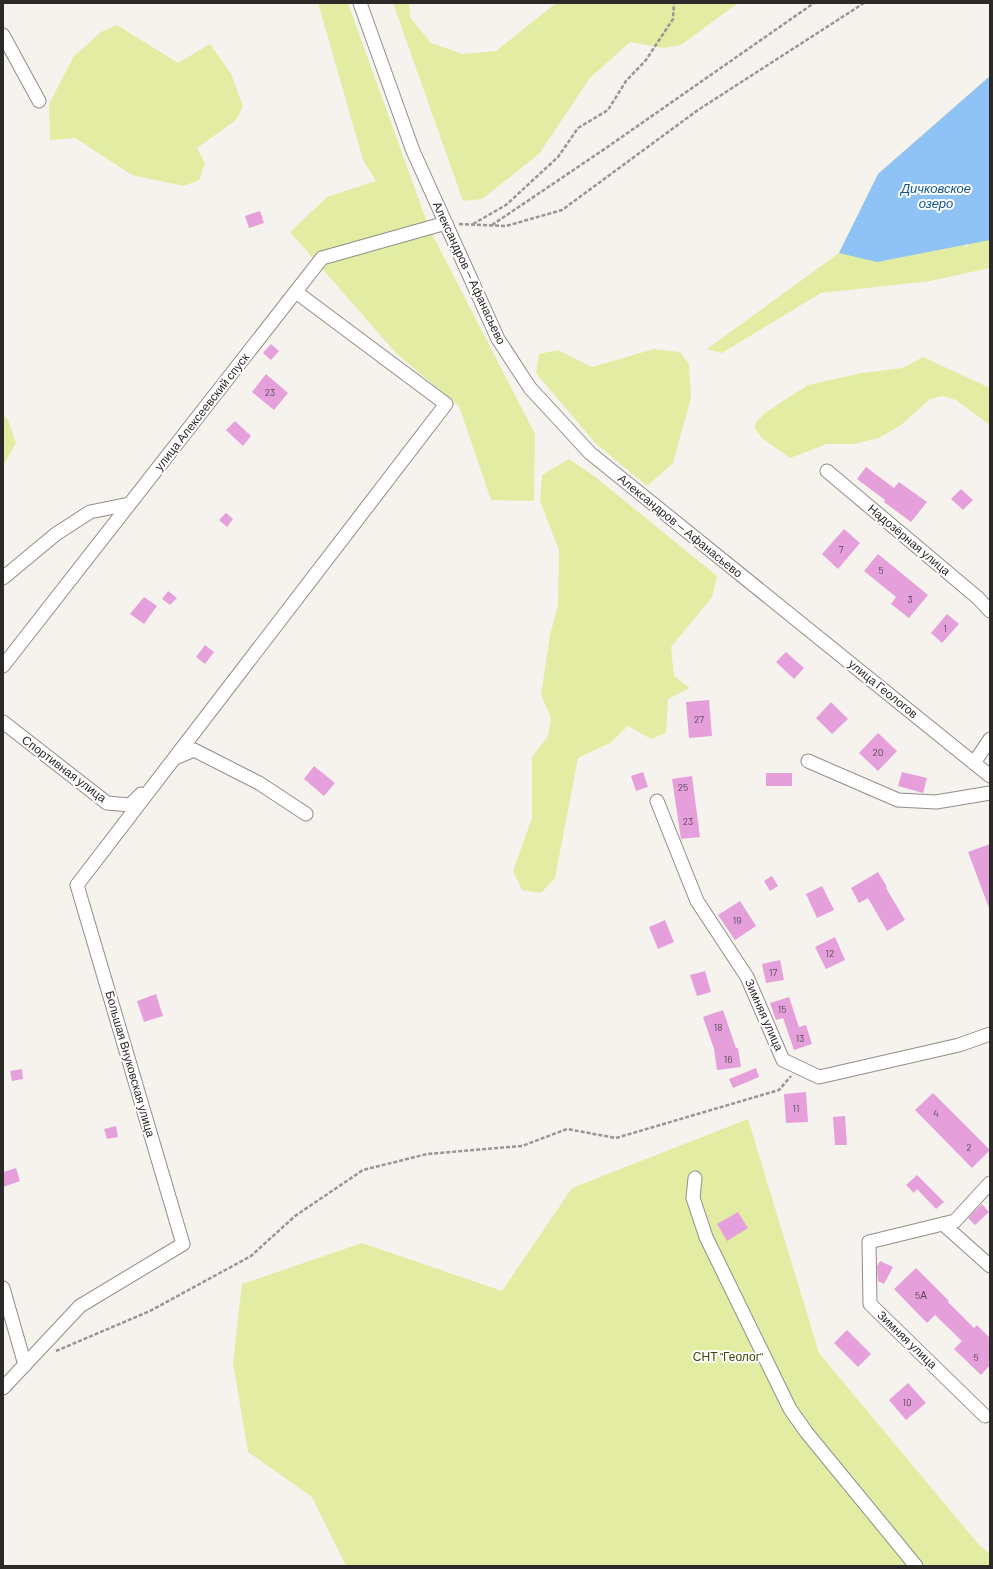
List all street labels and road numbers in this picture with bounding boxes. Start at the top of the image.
street label: Александров — Афанасьево [430,199,509,347]
street label: улица Алексеевский спуск [151,349,253,473]
street label: Александров — Афанасьево [615,471,746,581]
street label: Надозёрная улица [865,501,954,579]
street label: улица Геологов [846,656,921,721]
street label: Спортивная улица [19,732,110,805]
street label: Зимняя улица [742,976,787,1053]
street label: Большая Внуковская улица [102,989,159,1139]
street label: Зимняя улица [874,1307,941,1372]

